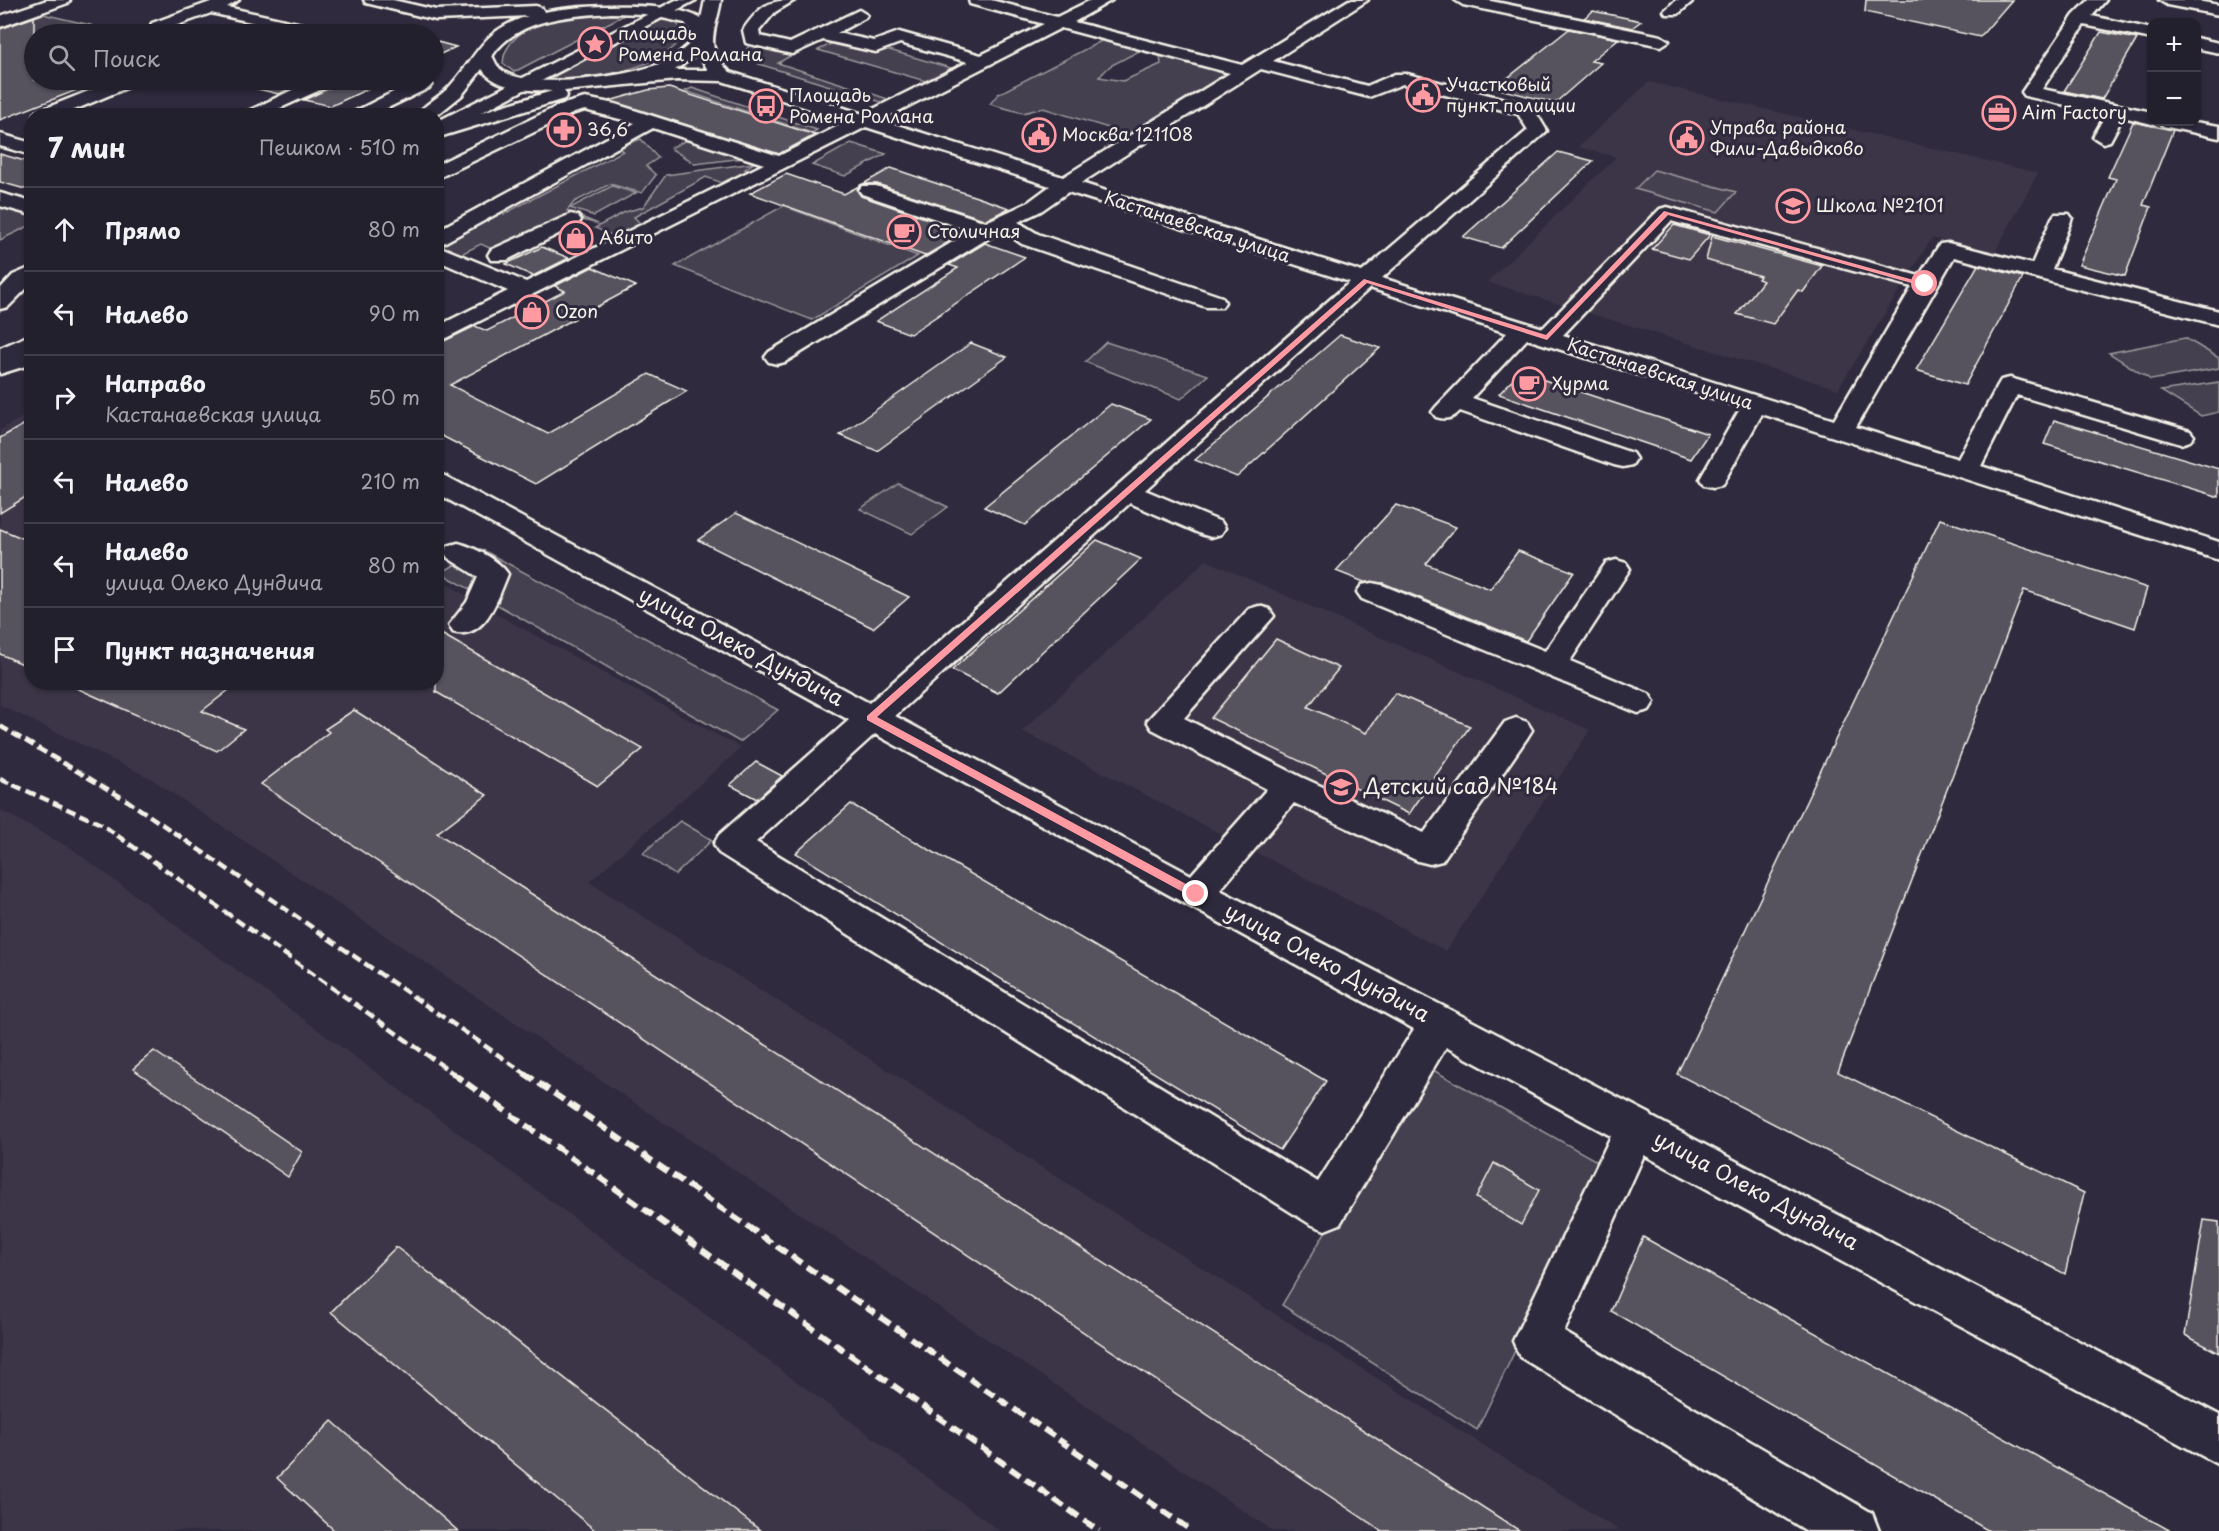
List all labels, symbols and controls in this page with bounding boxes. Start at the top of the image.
map controls [2147,18,2201,126]
button: + [2147,18,2201,72]
place label: площадь Ромена Роллана [618,19,763,67]
search box [24,24,444,90]
place icon: площадь Ромена Роллана [577,26,613,62]
icon: search [45,41,78,74]
text: Поиск [93,41,160,74]
place label: Участковый пункт полиции [1446,70,1576,118]
button: − [2147,72,2201,126]
public building icon: Участковый пункт полиции [1405,77,1441,113]
place label: Площадь Ромена Роллана [789,81,934,129]
bus stop icon: Площадь Ромена Роллана [748,88,784,124]
office icon: Aim Factory [1981,95,2017,131]
place label: Aim Factory [2022,98,2127,125]
pharmacy icon: 36,6 [546,112,582,148]
place label: Управа района Фили-Давыдково [1710,113,1864,161]
place label: 36,6 [587,115,628,142]
public building icon: Москва 121108 [1021,117,1057,153]
place label: Москва 121108 [1062,120,1193,147]
public building icon: Управа района Фили-Давыдково [1669,120,1705,156]
text: 7 мин [48,128,126,167]
text: Пешком · 510 m [259,132,420,162]
street label: Кастанаевская улица [1101,183,1295,269]
school or university icon: Школа №2101 [1775,188,1811,224]
place label: Школа №2101 [1816,191,1944,218]
icon: ahead [48,213,81,246]
text: Прямо [105,213,180,246]
text: 80 m [368,214,420,244]
cafe icon: Столичная [886,214,922,250]
place label: Столичная [927,217,1021,244]
shop icon: Авито [558,220,594,256]
place label: Авито [599,223,653,250]
route start [1911,270,1937,296]
shop icon: Ozon [514,294,550,330]
icon: left [48,297,81,330]
text: Налево [105,297,188,330]
place label: Ozon [555,297,598,324]
text: 90 m [369,298,420,328]
street label: Кастанаевская улица [1564,330,1758,416]
text: Направо [105,366,206,399]
cafe icon: Хурма [1511,366,1547,402]
place label: Хурма [1552,369,1609,396]
icon: right [48,381,81,414]
text: 50 m [368,382,420,412]
text: Кастанаевская улица [105,399,321,429]
icon: left [48,465,81,498]
text: Налево [105,465,188,498]
text: 210 m [361,466,420,496]
text: Налево [105,534,188,567]
icon: left [48,549,81,582]
text: 80 m [368,550,420,580]
text: улица Олеко Дундича [105,567,322,597]
street label: улица Олеко Дундича [634,578,851,713]
icon: arrive [48,633,81,666]
text: Пункт назначения [105,633,315,666]
school or university icon: Детский сад №184 [1323,769,1359,805]
place label: Детский сад №184 [1363,769,1558,801]
route end [1182,880,1208,906]
street label: улица Олеко Дундича [1220,894,1437,1029]
street label: улица Олеко Дундича [1649,1122,1866,1257]

